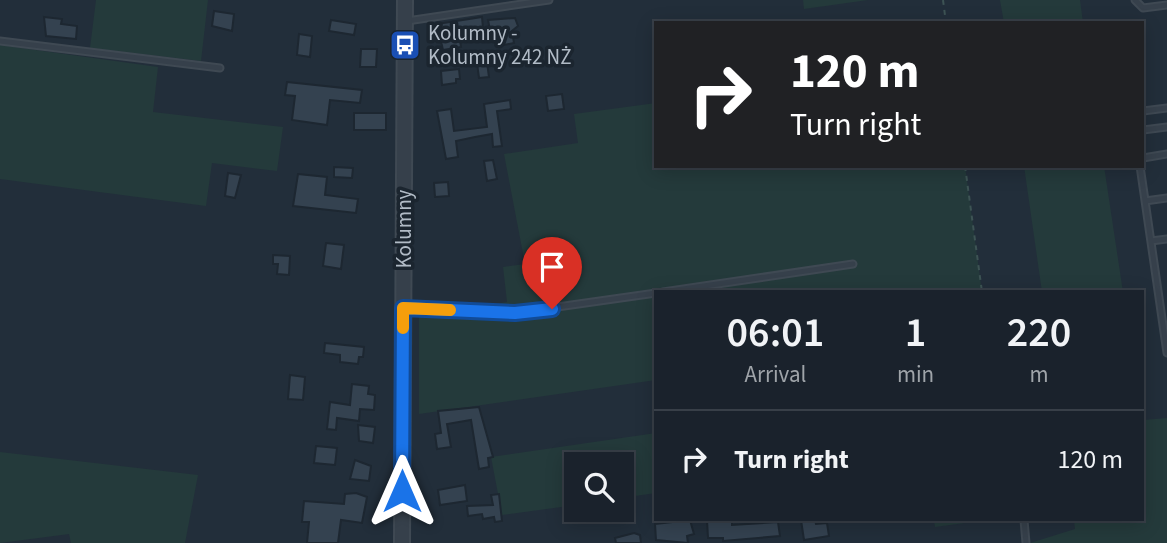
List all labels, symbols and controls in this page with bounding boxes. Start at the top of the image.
place label: Kolumny - Kolumny 242 NŻ [428,18,572,72]
bus stop icon: Kolumny - Kolumny 242 NŻ [388,28,422,62]
text: 120 m [790,37,919,107]
icon: right [675,49,766,140]
text: Turn right [790,102,921,148]
street label: Kolumny [389,189,419,268]
pin [522,237,582,309]
icon: arrive [533,248,571,286]
text: 06:01 [727,303,824,363]
text: 1 [905,303,926,363]
text: 220 [1007,303,1071,363]
text: Arrival [745,358,806,391]
text: min [897,358,934,391]
text: m [1030,358,1049,391]
icon: right [675,440,713,478]
text: Turn right [734,441,849,478]
text: 120 m [1057,441,1123,478]
map controls [564,452,634,522]
button: search [564,452,634,522]
position arrow [365,454,439,528]

